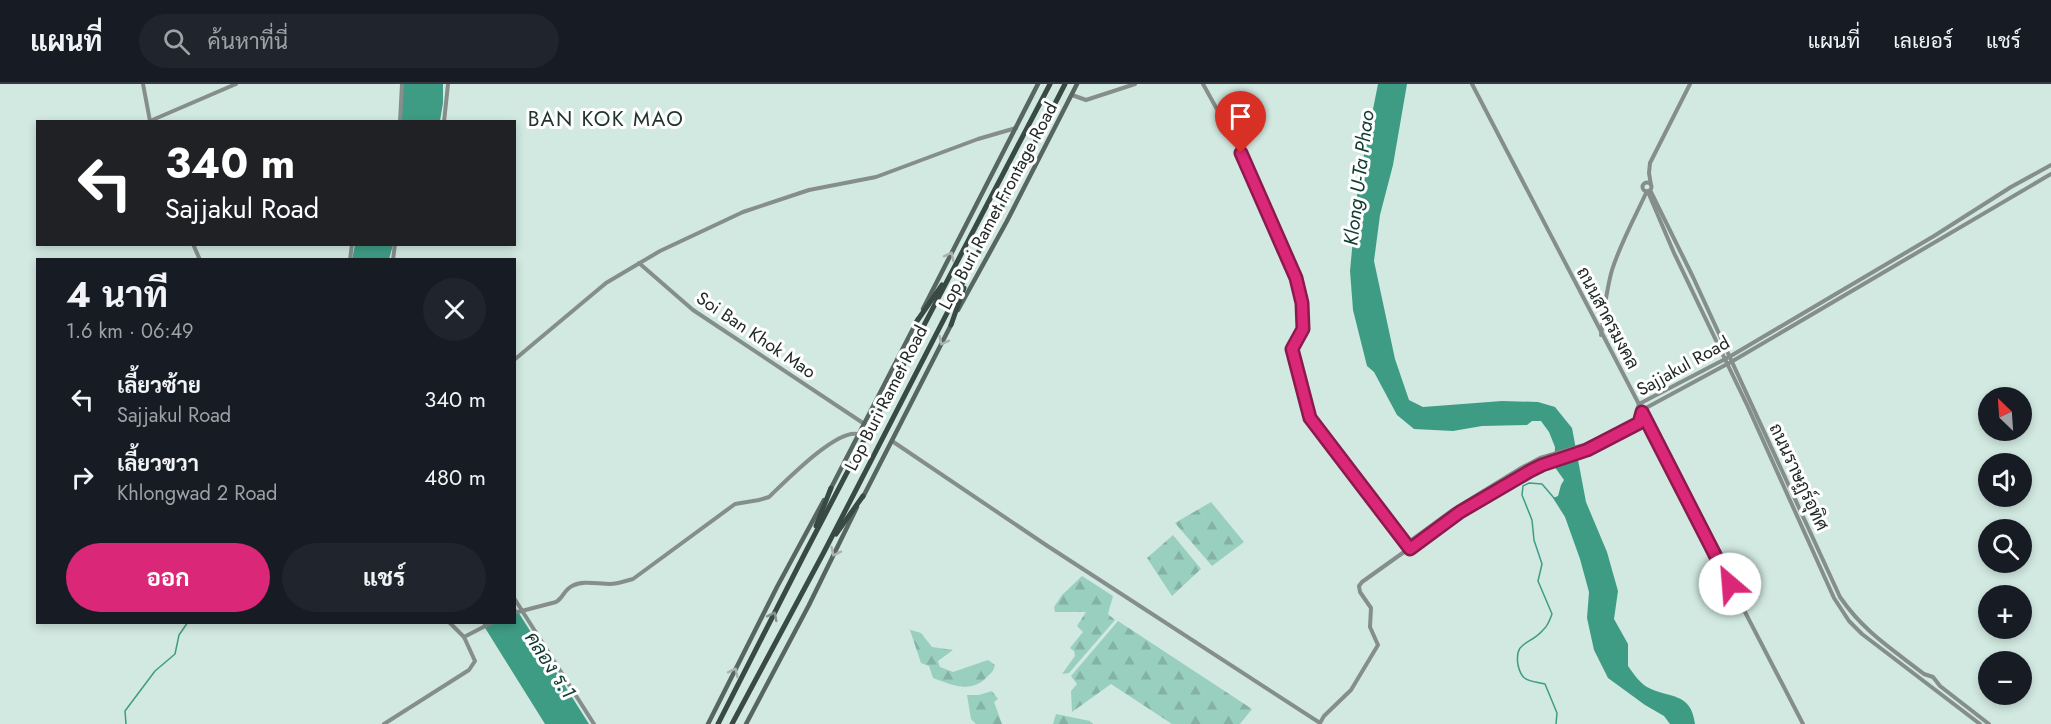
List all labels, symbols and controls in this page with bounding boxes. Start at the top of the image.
search box [139,14,559,68]
text: แผนที่ [30,21,103,62]
icon: search [160,25,193,58]
text: ค้นหาที่นี่ [208,25,288,57]
text: แผนที่ [1808,26,1860,56]
text: เลเยอร์ [1893,26,1953,56]
text: แชร์ [1986,26,2021,56]
pin [1215,91,1266,153]
street label: Lop Buri Ramet Frontage Road [932,98,1064,314]
icon: arrive [1224,100,1257,133]
district label: BAN KOK MAO [528,104,684,134]
water label: Klong U-Ta Phao [1336,108,1382,247]
text: 340 m [165,133,295,194]
icon: left [66,144,144,222]
text: Sajjakul Road [165,189,319,228]
one-way arrow [942,252,954,263]
street label: ถนนสาครมงคล [1570,262,1646,374]
text: 4 นาที [66,268,168,320]
button: close [423,278,486,341]
street label: Soi Ban Khok Mao [691,285,821,385]
text: 1.6 km · 06:49 [66,317,194,346]
street label: Lop Buri Ramet Road [838,321,934,475]
street label: Sajjakul Road [1632,330,1734,402]
one-way arrow [938,334,950,345]
text: เลี้ยวซ้าย [117,369,201,401]
icon: left [66,383,99,416]
text: 340 m [424,383,486,415]
north arrow [1978,387,2032,441]
map controls [1978,387,2032,705]
text: Sajjakul Road [117,401,231,430]
street label: ถนนราษฏร์อุทิศ [1763,419,1835,535]
text: เลี้ยวขวา [117,447,199,479]
button: sound [1978,453,2032,507]
icon: right [66,461,99,494]
text: 480 m [424,461,486,493]
text: Khlongwad 2 Road [117,479,277,508]
button: search [1978,519,2032,573]
button: ออก [66,543,270,612]
button: แชร์ [282,543,486,612]
one-way arrow [831,545,843,556]
position arrow [1698,552,1762,616]
button: + [1978,585,2032,639]
one-way arrow [766,611,778,622]
water label: คลอง ร.1 [517,626,583,704]
button: − [1978,651,2032,705]
one-way arrow [727,667,739,678]

